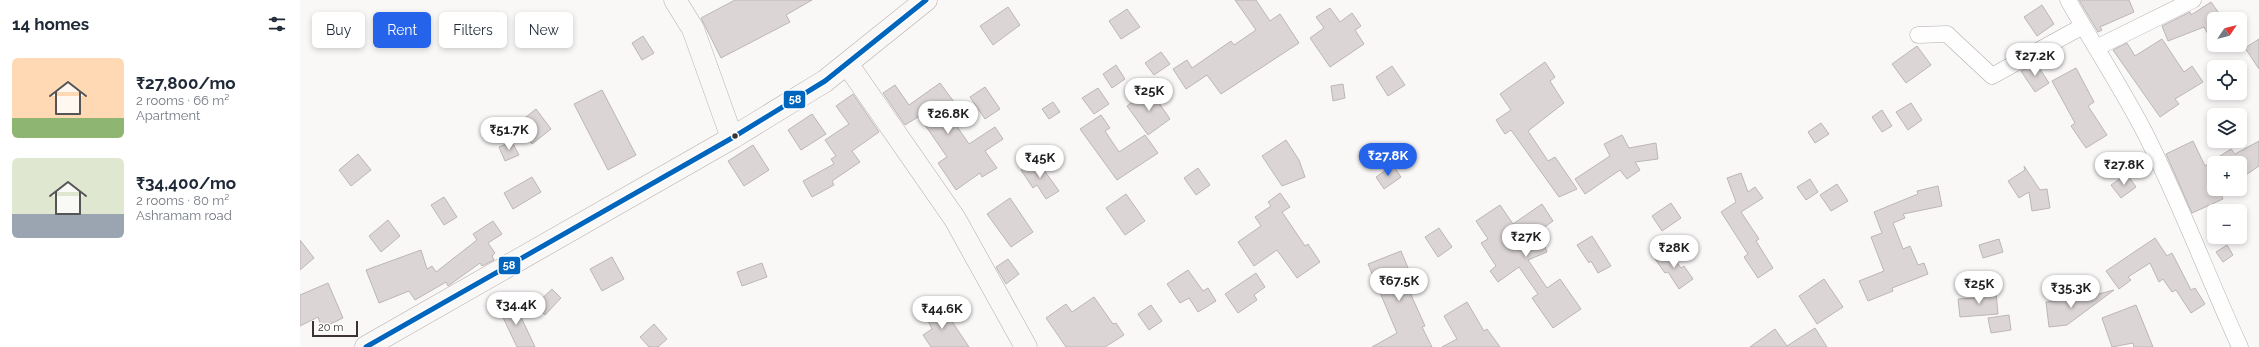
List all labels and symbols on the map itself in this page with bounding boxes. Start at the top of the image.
north arrow [2207,12,2247,52]
pin: ₹27.2K [2002,43,2068,77]
pin: ₹25K [1125,78,1173,112]
line badge: 58 [783,90,806,109]
text: 58 [789,93,802,106]
pin: ₹26.8K [915,101,981,135]
pin: ₹51.7K [476,117,542,151]
unlabelled marker [730,131,740,141]
pin: ₹27.8K [1355,143,1421,177]
pin: ₹45K [1016,145,1064,179]
pin: ₹27.8K [2091,152,2157,186]
pin: ₹27K [1502,224,1550,258]
pin: ₹28K [1650,235,1698,269]
line badge: 58 [498,256,521,275]
text: 58 [503,259,516,272]
pin: ₹67.5K [1366,268,1432,302]
pin: ₹25K [1955,271,2003,305]
pin: ₹35.3K [2038,275,2104,309]
pin: ₹34.4K [483,292,549,326]
pin: ₹44.6K [909,296,975,330]
scale bar [312,319,358,338]

